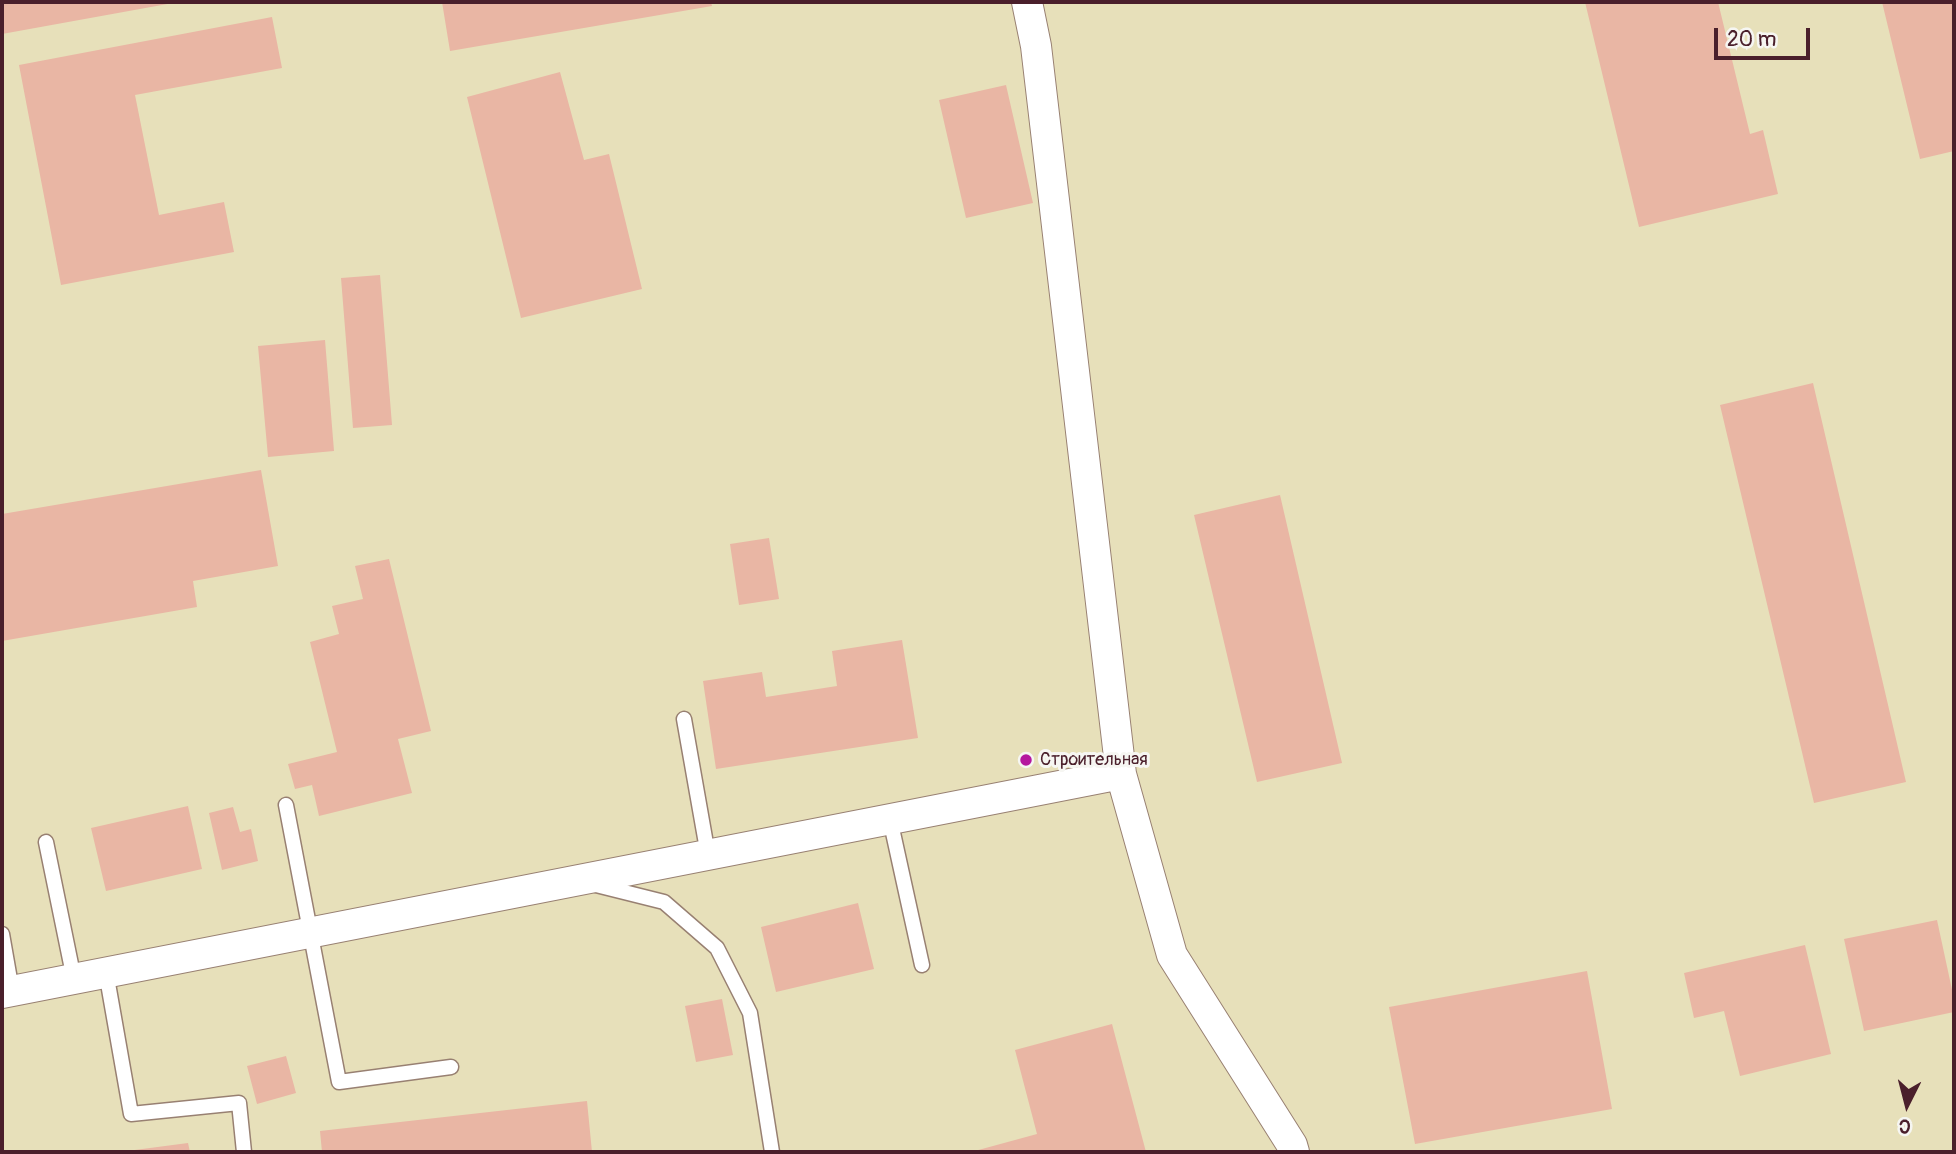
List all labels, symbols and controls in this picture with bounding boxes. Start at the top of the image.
scale bar [1718,14,1814,58]
text: 20 m [1727,26,1776,53]
place label: Строительная [1040,749,1148,771]
marker: Строительная [1018,752,1034,768]
north arrow [1872,1070,1942,1140]
text: С [1898,1113,1912,1138]

